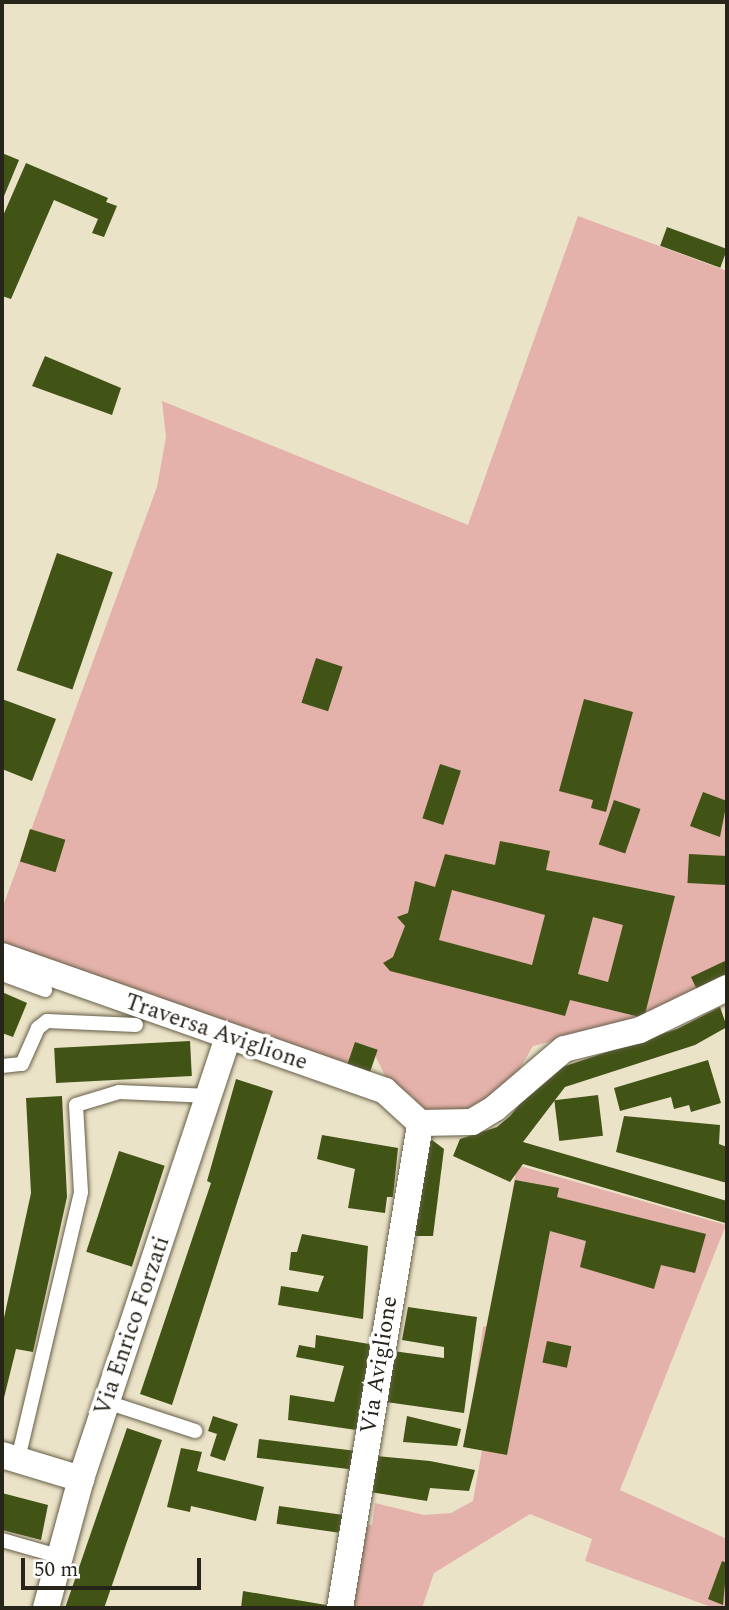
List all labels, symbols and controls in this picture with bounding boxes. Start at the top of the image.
street label: Traversa Aviglione [121,989,311,1077]
street label: Via Enrico Forzati [89,1233,177,1419]
street label: Via Aviglione [355,1294,405,1436]
scale bar [24,1544,205,1588]
text: 50 m [34,1554,78,1586]

